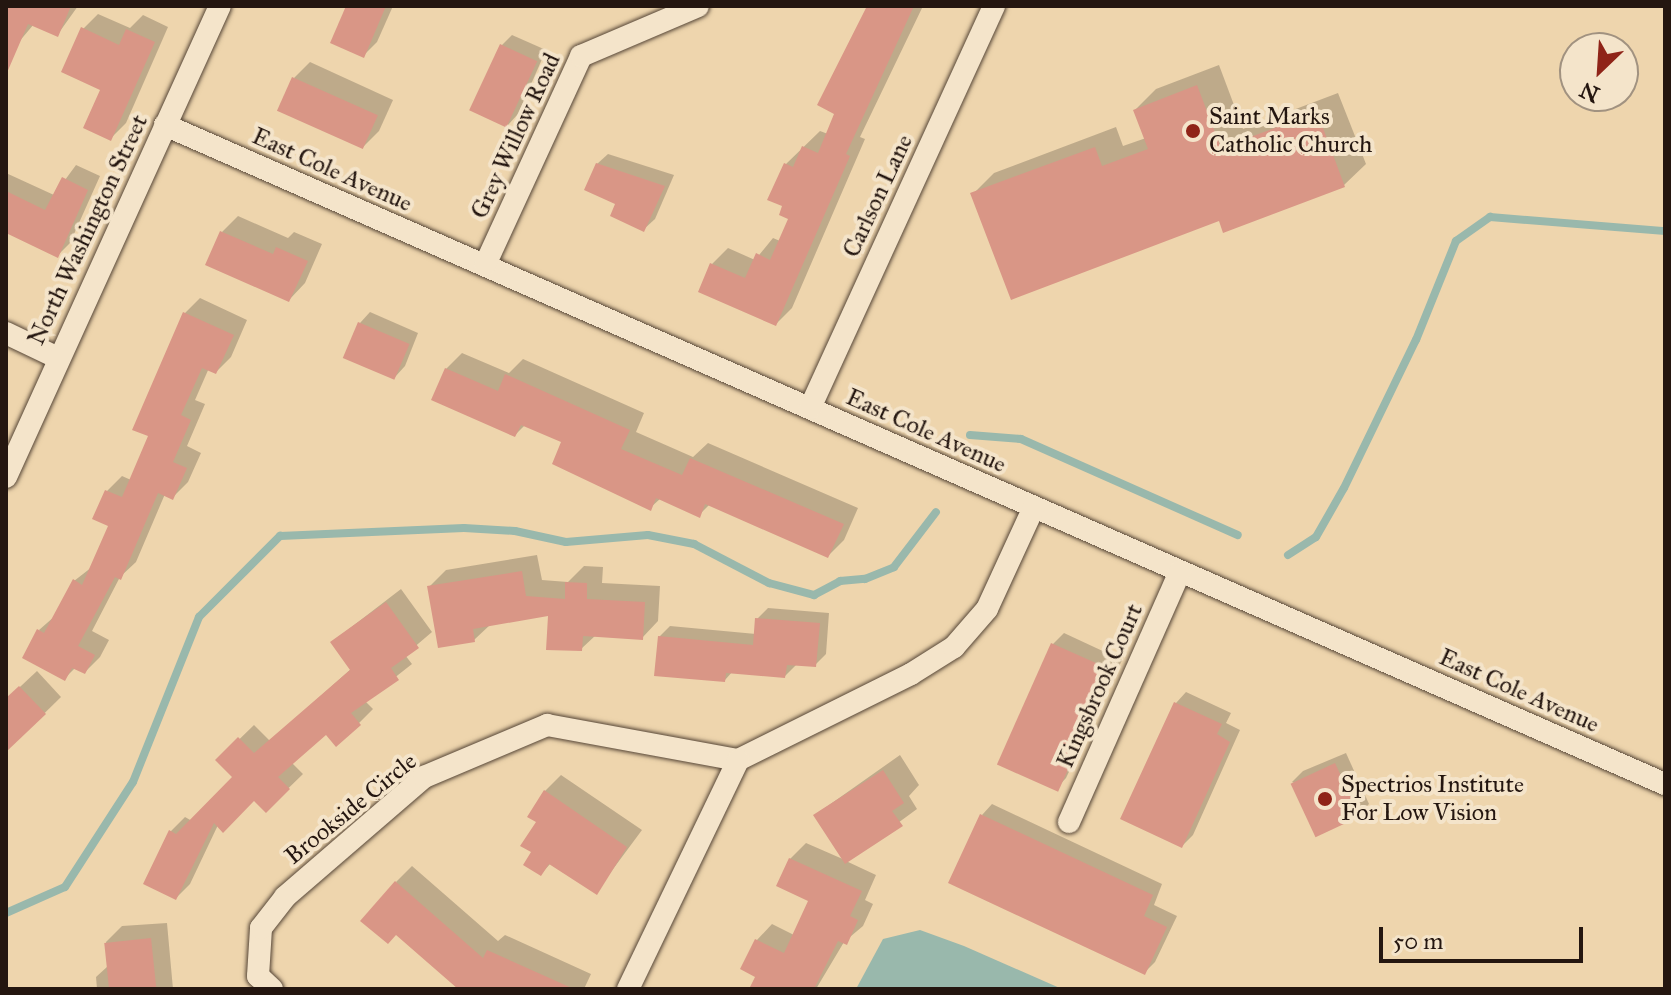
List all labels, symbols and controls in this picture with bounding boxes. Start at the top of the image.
north arrow [1559,32,1639,112]
street label: Grey Willow Road [465,49,567,223]
text: N [1575,76,1604,109]
place label: Saint Marks Catholic Church [1209,103,1372,159]
street label: North Washington Street [22,110,154,350]
street label: East Cole Avenue [248,122,416,218]
marker: Saint Marks Catholic Church [1184,122,1202,140]
street label: Carlson Lane [837,130,919,262]
street label: East Cole Avenue [842,383,1010,479]
street label: Kingsbrook Court [1051,599,1149,773]
street label: East Cole Avenue [1435,643,1603,739]
street label: Brookside Circle [279,747,423,871]
place label: Spectrios Institute For Low Vision [1341,771,1524,827]
marker: Spectrios Institute For Low Vision [1316,790,1334,808]
scale bar [1383,911,1587,961]
text: 50 m [1393,926,1443,956]

